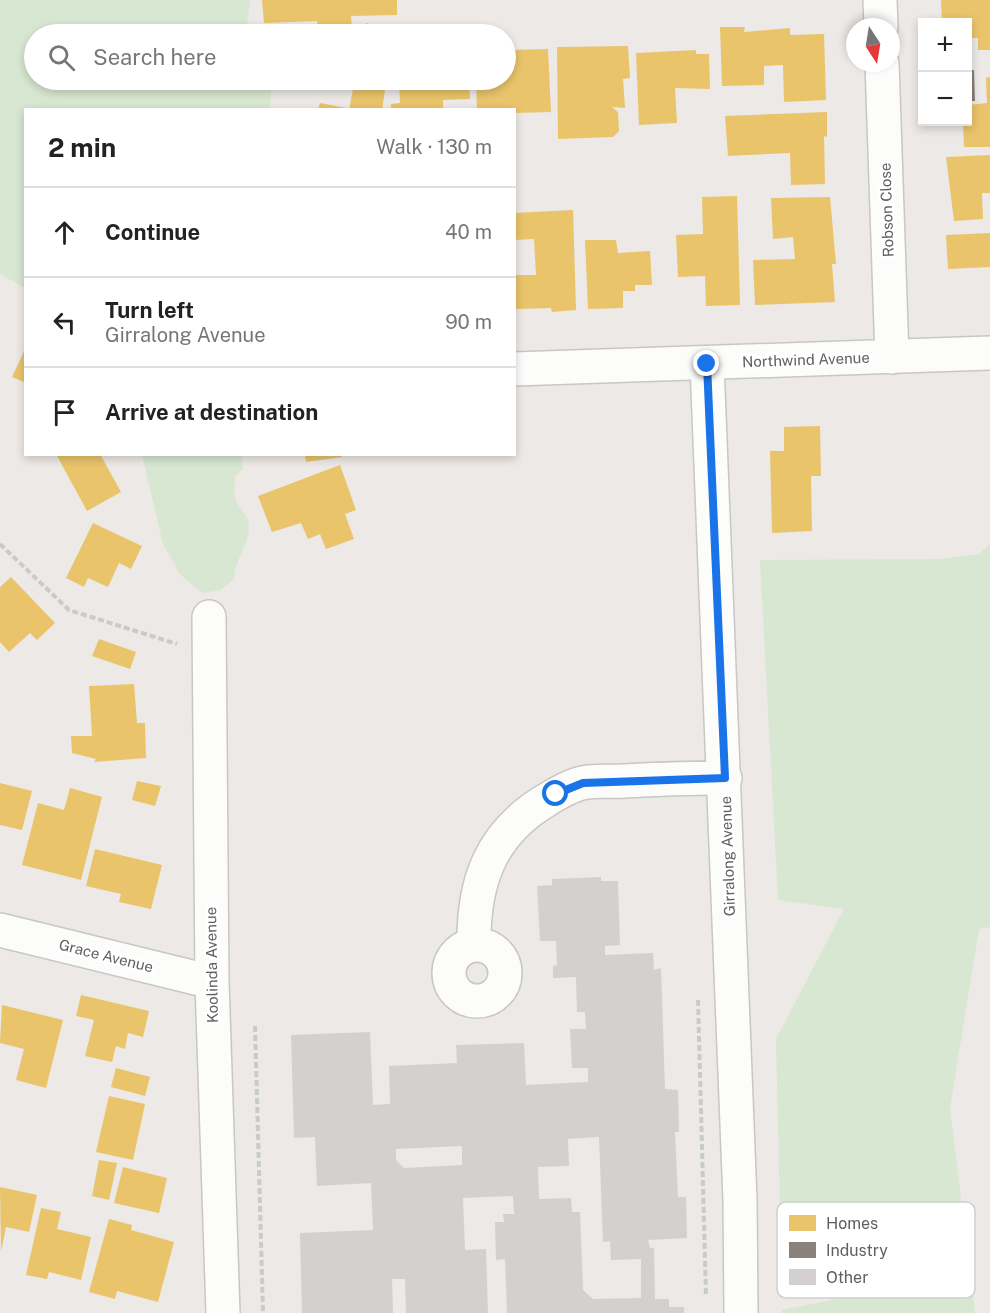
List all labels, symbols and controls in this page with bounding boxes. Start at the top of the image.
north arrow [846,18,900,72]
map controls [918,18,972,126]
button: + [918,18,972,72]
search box [24,24,516,90]
icon: search [45,41,78,74]
text: Search here [93,44,217,70]
button: − [918,72,972,126]
text: 2 min [48,132,116,163]
text: Walk · 130 m [376,135,492,159]
street label: Robson Close [876,162,897,258]
icon: ahead [48,216,81,249]
text: Continue [105,219,200,245]
text: 40 m [445,220,492,244]
text: Turn left [105,297,194,323]
icon: left [48,306,81,339]
text: 90 m [445,310,492,334]
text: Girralong Avenue [105,323,266,347]
street label: Northwind Avenue [742,349,870,370]
route end [693,350,719,376]
icon: arrive [48,396,81,429]
text: Arrive at destination [105,399,318,425]
route start [542,780,568,806]
street label: Girralong Avenue [717,796,738,916]
street label: Koolinda Avenue [202,907,221,1023]
street label: Grace Avenue [57,936,155,975]
legend [777,1202,975,1298]
text: Homes [826,1214,878,1233]
text: Industry [826,1241,888,1260]
text: Other [826,1268,868,1287]

